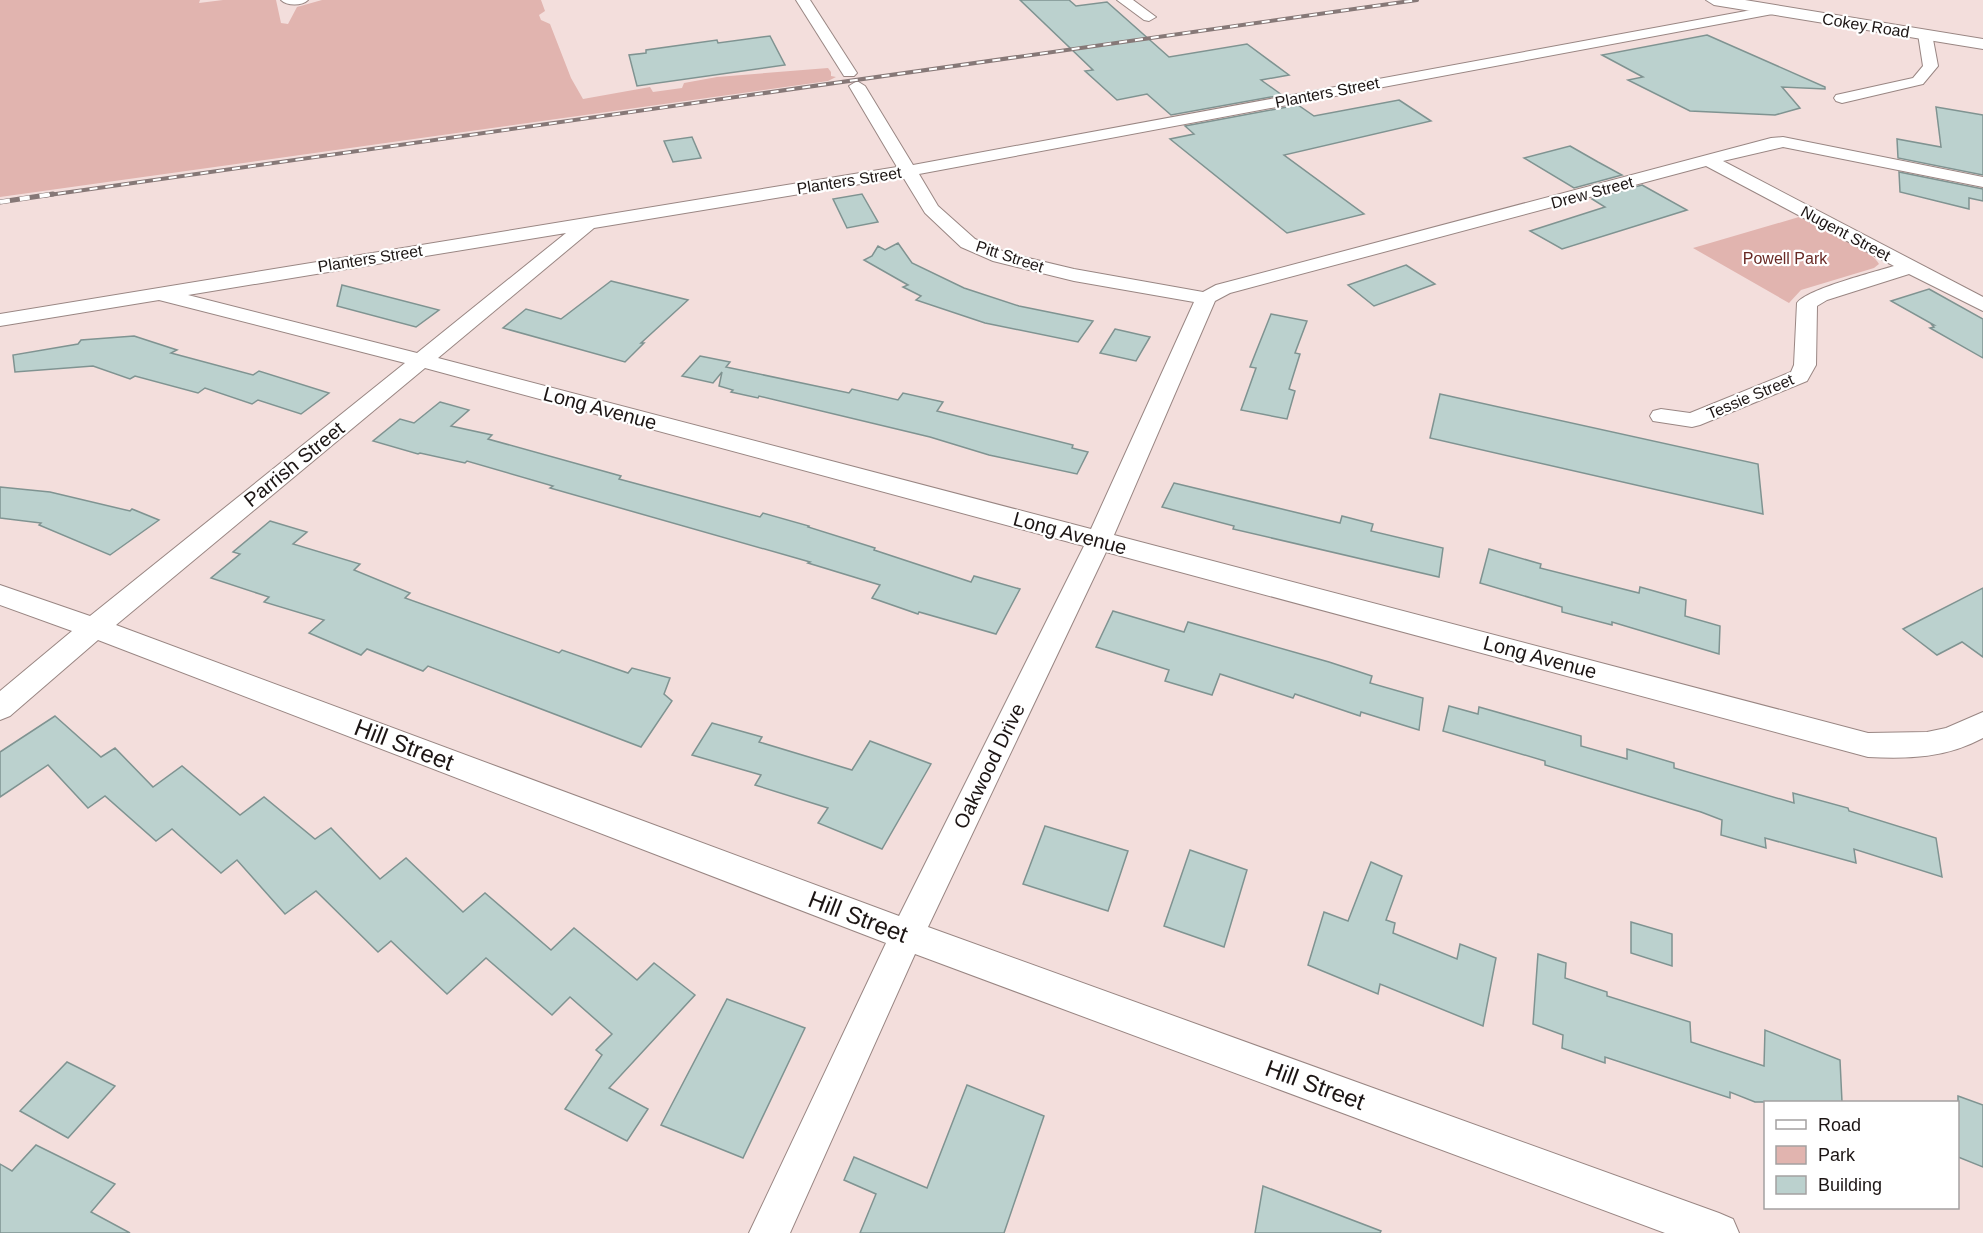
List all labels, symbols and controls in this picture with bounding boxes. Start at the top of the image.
street label: Cokey Road [1821,10,1911,41]
street label: Planters Street [1274,74,1381,111]
street label: Planters Street [795,164,903,197]
street label: Drew Street [1549,173,1636,212]
street label: Nugent Street [1798,203,1894,264]
street label: Pitt Street [974,238,1046,276]
street label: Planters Street [316,242,424,275]
park label: Powell Park [1743,250,1828,267]
street label: Tessie Street [1704,370,1797,422]
street label: Long Avenue [541,382,659,434]
street label: Parrish Street [240,417,349,511]
street label: Long Avenue [1011,507,1129,559]
street label: Long Avenue [1481,631,1599,683]
street label: Oakwood Drive [949,700,1029,832]
street label: Hill Street [351,713,458,776]
street label: Hill Street [805,885,912,948]
street label: Hill Street [1262,1054,1369,1115]
legend [1764,1101,1959,1209]
text: Road [1818,1115,1861,1135]
text: Park [1818,1145,1856,1165]
text: Building [1818,1175,1882,1195]

